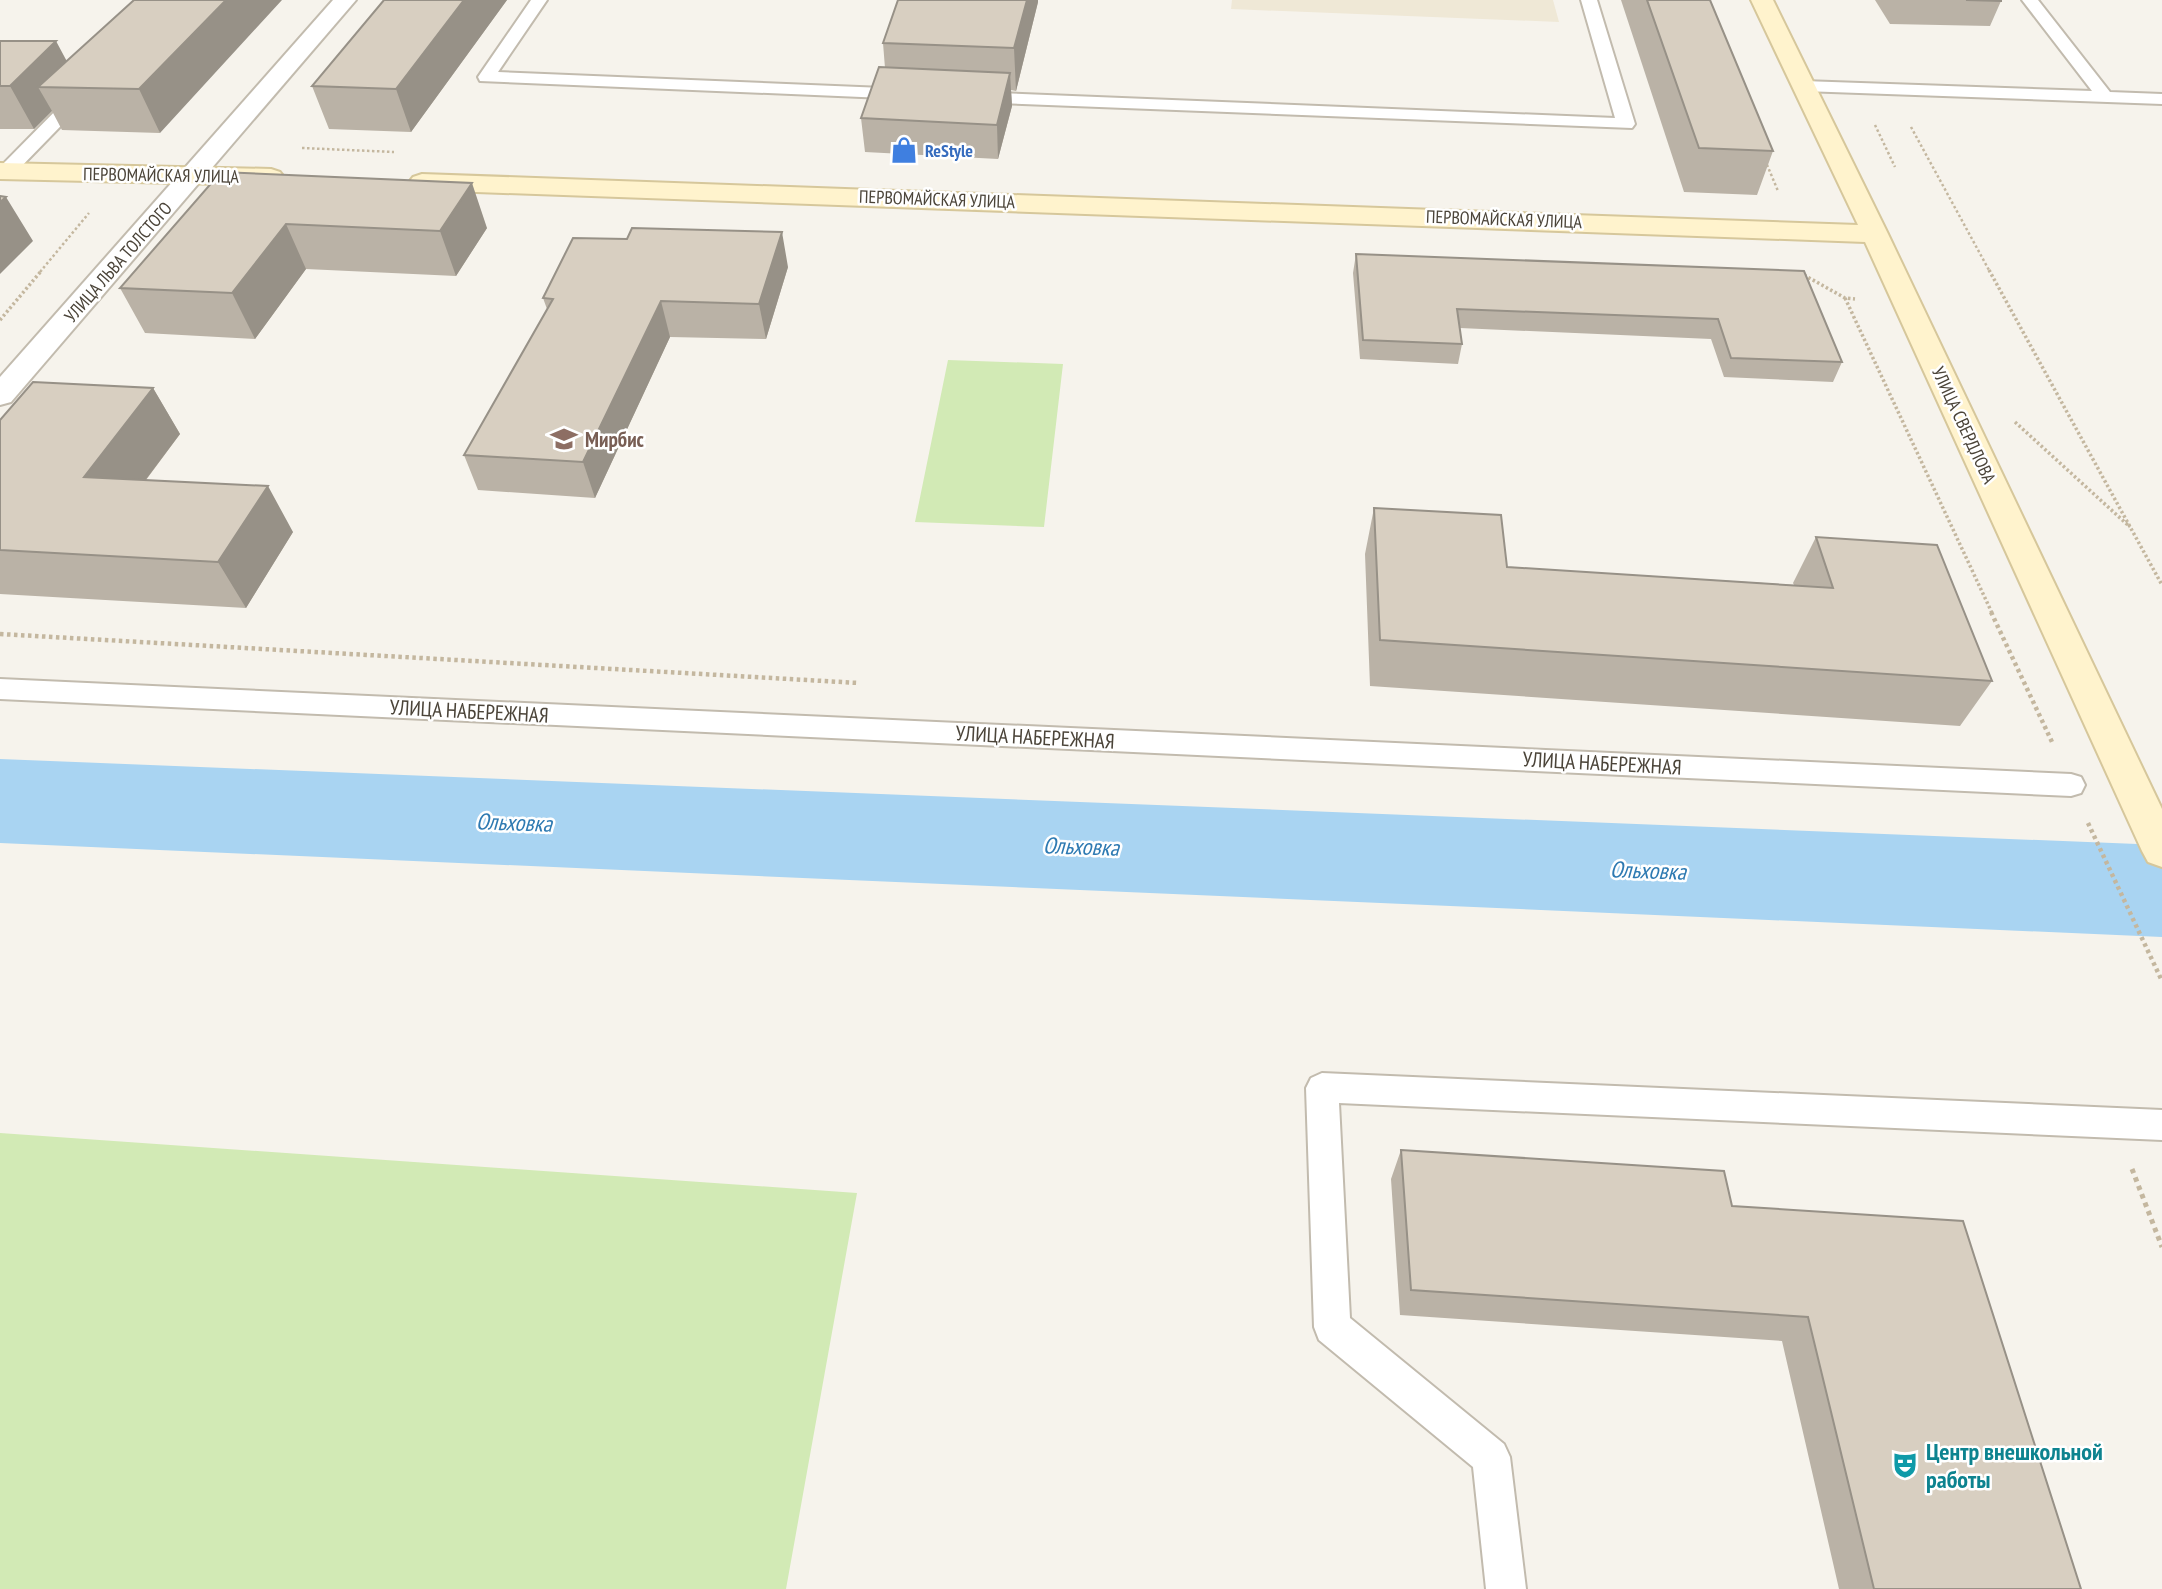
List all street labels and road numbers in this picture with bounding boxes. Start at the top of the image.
street label: ПЕРВОМАЙСКАЯ УЛИЦА [83,162,240,188]
street label: ПЕРВОМАЙСКАЯ УЛИЦА [859,185,1016,213]
street label: УЛИЦА ЛЬВА ТОЛСТОГО [59,197,177,327]
street label: ПЕРВОМАЙСКАЯ УЛИЦА [1426,205,1583,233]
street label: УЛИЦА СВЕРДЛОВА [1927,363,2001,487]
street label: УЛИЦА НАБЕРЕЖНАЯ [389,693,549,729]
street label: УЛИЦА НАБЕРЕЖНАЯ [955,719,1115,755]
street label: УЛИЦА НАБЕРЕЖНАЯ [1522,745,1682,781]

